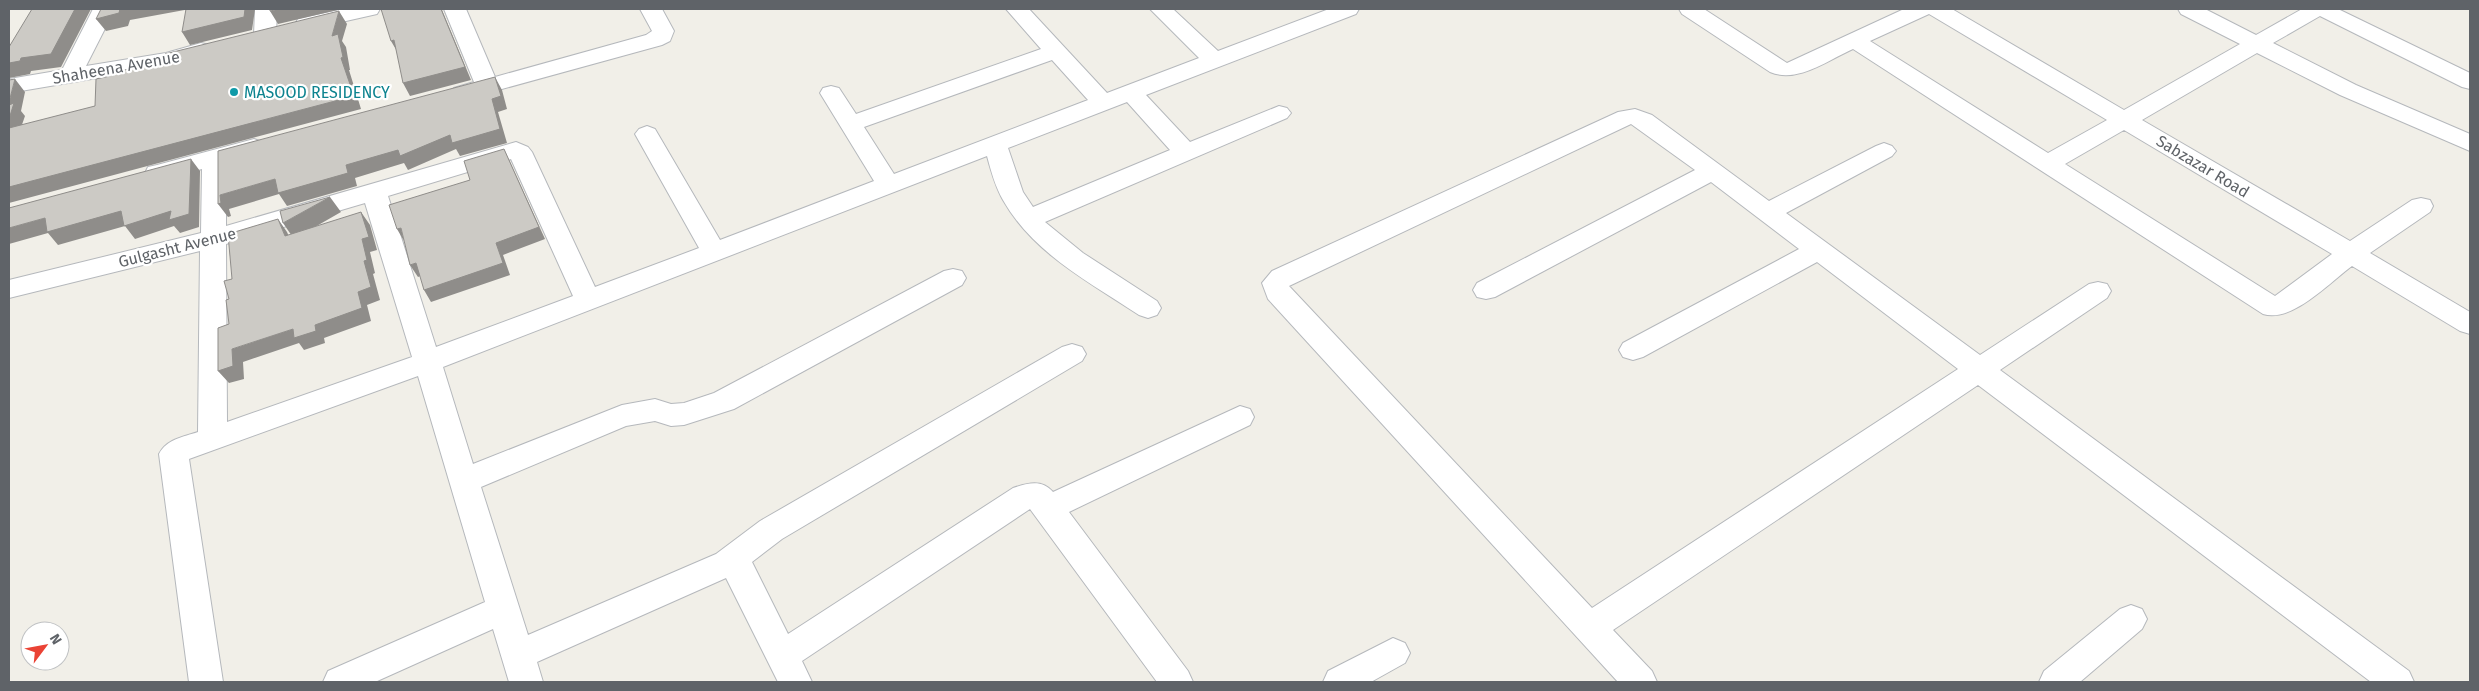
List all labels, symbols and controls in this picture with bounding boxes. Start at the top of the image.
street label: Shaheena Avenue [51,47,181,88]
place label: MASOOD RESIDENCY [244,83,390,102]
marker: MASOOD RESIDENCY [228,86,240,98]
street label: Sabzazar Road [2153,131,2253,202]
street label: Gulgasht Avenue [116,224,238,271]
north arrow [20,621,70,671]
text: N [46,631,65,648]

